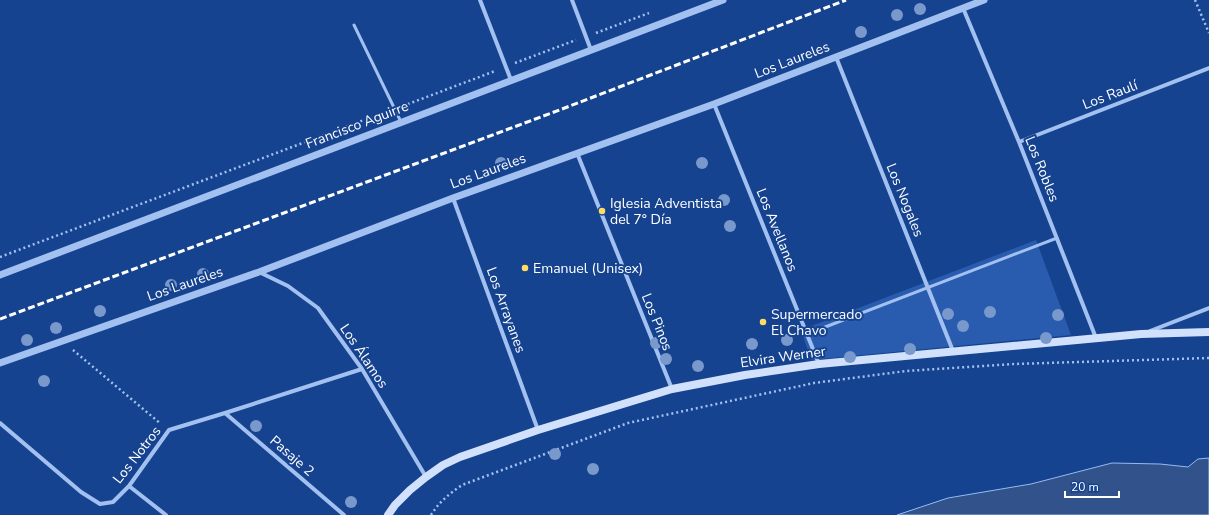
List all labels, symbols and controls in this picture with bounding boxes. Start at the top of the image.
street label: Los Laureles [752,37,833,83]
street label: Los Raulí [1080,76,1141,114]
street label: Francisco Aguirre [303,97,411,153]
street label: Los Robles [1020,133,1064,205]
street label: Los Laureles [448,148,529,193]
street label: Los Nogales [882,160,928,240]
street label: Los Avellanos [752,186,802,275]
place label: Iglesia Adventista del 7° Día [610,194,722,229]
marker: Iglesia Adventista del 7° Día [597,206,607,216]
place label: Emanuel (Unisex) [533,259,643,278]
street label: Los Laureles [144,262,226,306]
marker: Emanuel (Unisex) [520,263,530,273]
street label: Los Arrayanes [482,265,530,356]
street label: Los Pinos [637,291,677,354]
place label: Supermercado El Chavo [771,305,862,340]
marker: Supermercado El Chavo [758,317,768,327]
street label: Los Álamos [335,320,393,392]
street label: Elvira Werner [739,342,827,372]
street label: Los Notros [109,422,166,488]
street label: Pasaje 2 [266,431,318,481]
scale bar [1065,473,1119,499]
text: 20 m [1071,479,1099,495]

